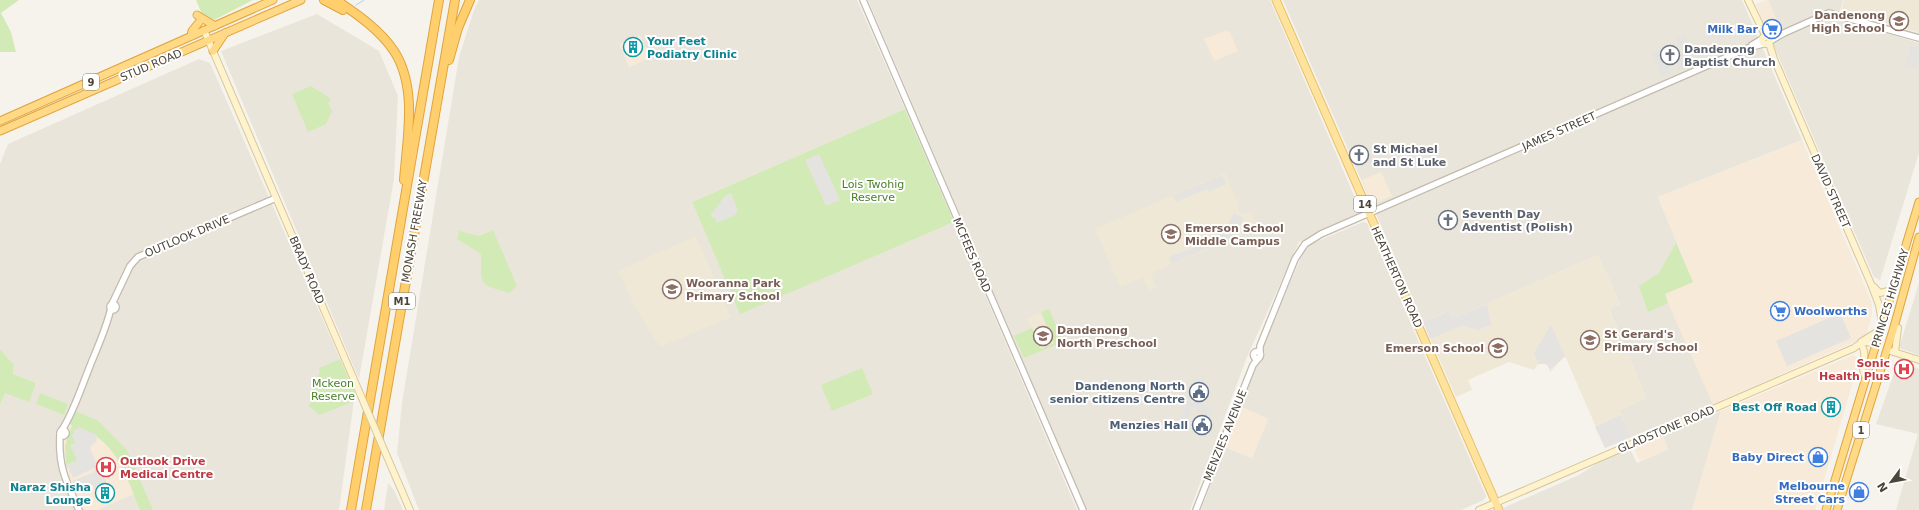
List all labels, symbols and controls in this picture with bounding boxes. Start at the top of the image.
place label: Dandenong High School [1811,9,1885,35]
school or university icon: Dandenong High School [1888,10,1910,32]
supermarket icon: Milk Bar [1761,18,1783,40]
place label: Milk Bar [1707,23,1759,36]
place label: Your Feet Podiatry Clinic [646,35,737,61]
building icon: Your Feet Podiatry Clinic [622,36,644,58]
place label: Dandenong Baptist Church [1684,43,1776,69]
church icon: Dandenong Baptist Church [1659,44,1681,66]
street label: STUD ROAD [118,47,184,84]
road number: 9 [83,74,99,90]
street label: JAMES STREET [1519,109,1598,154]
place label: St Michael and St Luke [1373,143,1446,169]
church icon: St Michael and St Luke [1348,144,1370,166]
street label: DAVID STREET [1808,152,1853,231]
street label: MONASH FREEWAY [399,178,430,284]
park label: Lois Twohig Reserve [842,178,904,204]
road number: 14 [1354,196,1376,212]
place label: Seventh Day Adventist (Polish) [1462,208,1573,234]
church icon: Seventh Day Adventist (Polish) [1437,209,1459,231]
street label: OUTLOOK DRIVE [143,213,232,260]
street label: MCFEES ROAD [950,216,993,295]
place label: Emerson School Middle Campus [1185,222,1284,248]
school or university icon: Emerson School Middle Campus [1160,223,1182,245]
street label: HEATHERTON ROAD [1368,224,1425,330]
street label: BRADY ROAD [286,234,327,306]
street label: PRINCES HIGHWAY [1869,247,1912,349]
place label: Wooranna Park Primary School [686,277,781,303]
school or university icon: Wooranna Park Primary School [661,278,683,300]
road number: M1 [389,293,415,309]
supermarket icon: Woolworths [1769,300,1791,322]
place label: Woolworths [1794,305,1868,318]
place label: Dandenong North Preschool [1057,324,1157,350]
school or university icon: Dandenong North Preschool [1032,325,1054,347]
place label: St Gerard's Primary School [1604,328,1698,354]
school or university icon: St Gerard's Primary School [1579,329,1601,351]
school or university icon: Emerson School [1487,337,1509,359]
place label: Emerson School [1385,342,1484,355]
place label: Sonic Health Plus [1819,357,1890,383]
hospital icon: Sonic Health Plus [1893,358,1915,380]
park label: Mckeon Reserve [311,377,355,403]
place label: Dandenong North senior citizens Centre [1050,380,1185,406]
public building icon: Dandenong North senior citizens Centre [1188,381,1210,403]
street label: MENZIES AVENUE [1201,388,1250,483]
building icon: Best Off Road [1820,396,1842,418]
place label: Best Off Road [1732,401,1817,414]
street label: GLADSTONE ROAD [1616,403,1717,456]
public building icon: Menzies Hall [1191,414,1213,436]
place label: Menzies Hall [1110,419,1188,432]
road number: 1 [1853,422,1869,438]
shop icon: Baby Direct [1807,446,1829,468]
place label: Baby Direct [1732,451,1804,464]
place label: Outlook Drive Medical Centre [120,455,213,481]
hospital icon: Outlook Drive Medical Centre [95,456,117,478]
north arrow [1871,462,1911,502]
place label: Melbourne Street Cars [1775,480,1845,506]
text: N [1875,480,1891,494]
place label: Naraz Shisha Lounge [10,481,91,507]
shop icon: Melbourne Street Cars [1848,481,1870,503]
building icon: Naraz Shisha Lounge [94,482,116,504]

